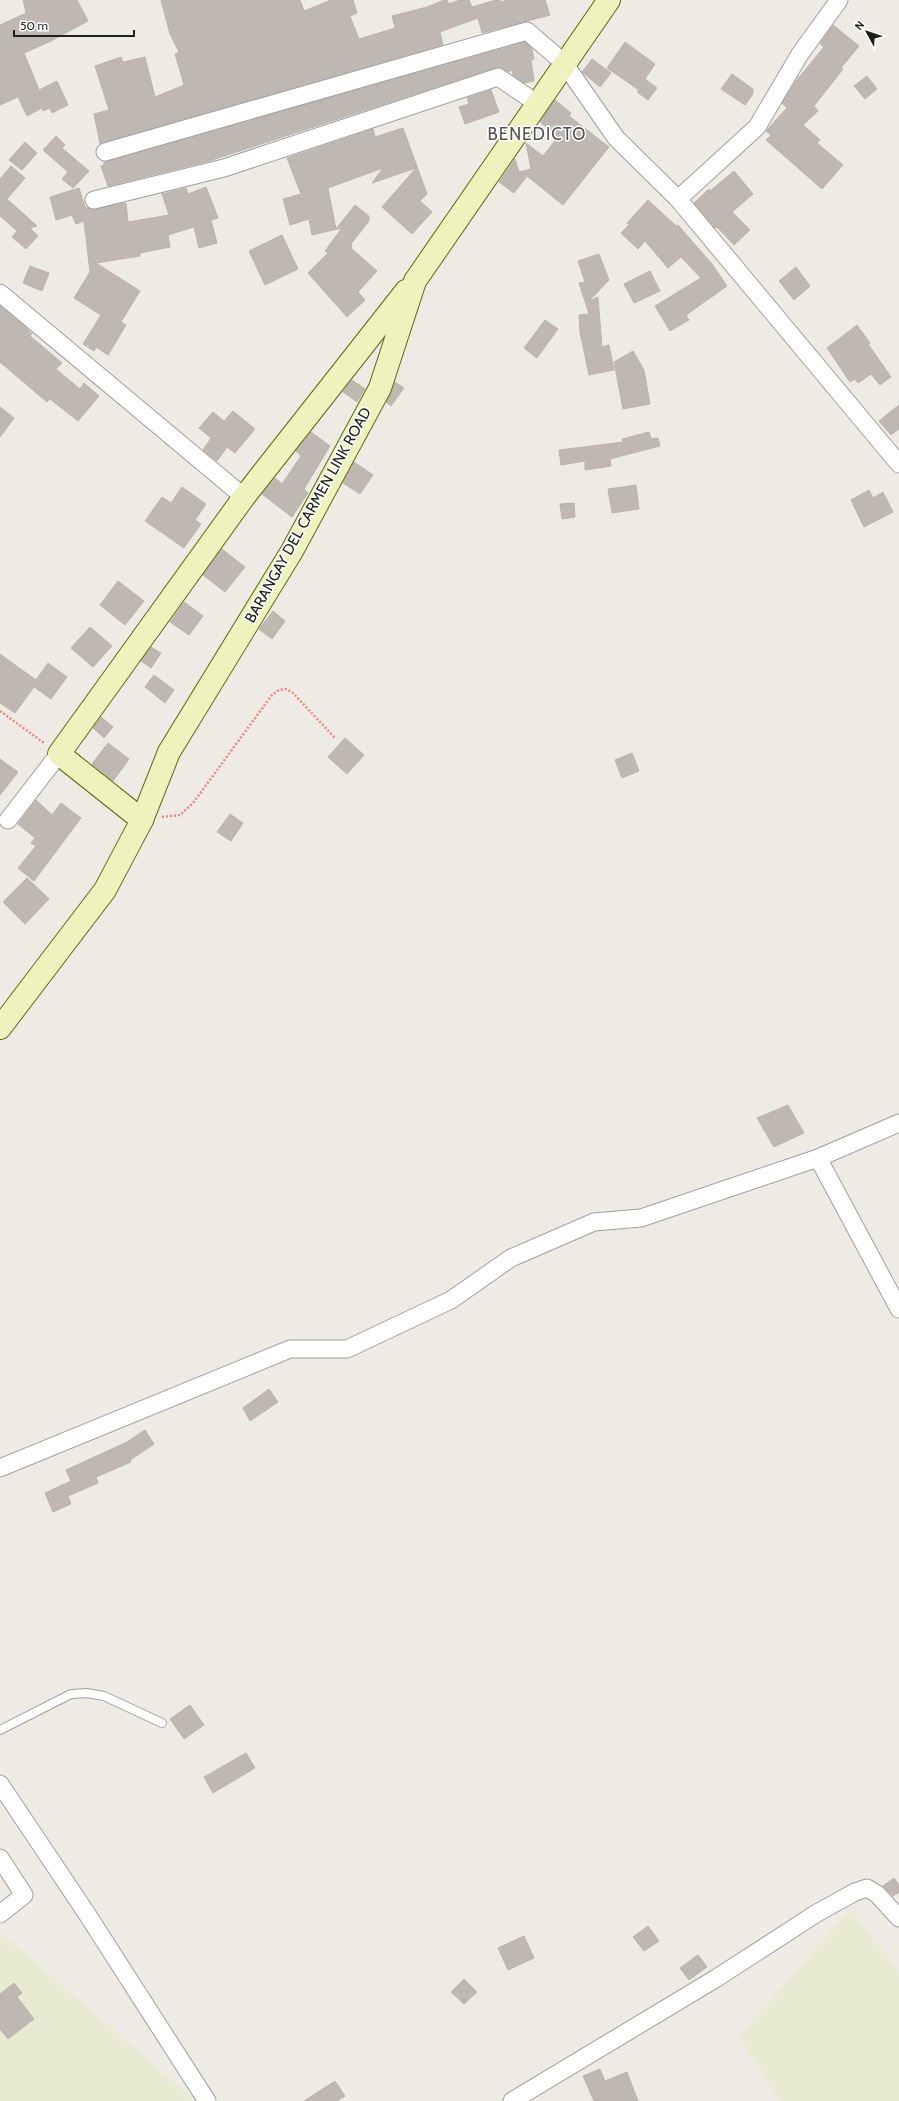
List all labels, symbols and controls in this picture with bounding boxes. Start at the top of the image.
scale bar [14,12,134,38]
north arrow [847,12,887,52]
text: 50 m [20,18,48,33]
text: N [851,18,867,33]
district label: BENEDICTO [488,124,586,144]
street label: BARANGAY DEL CARMEN LINK ROAD [241,404,375,626]

